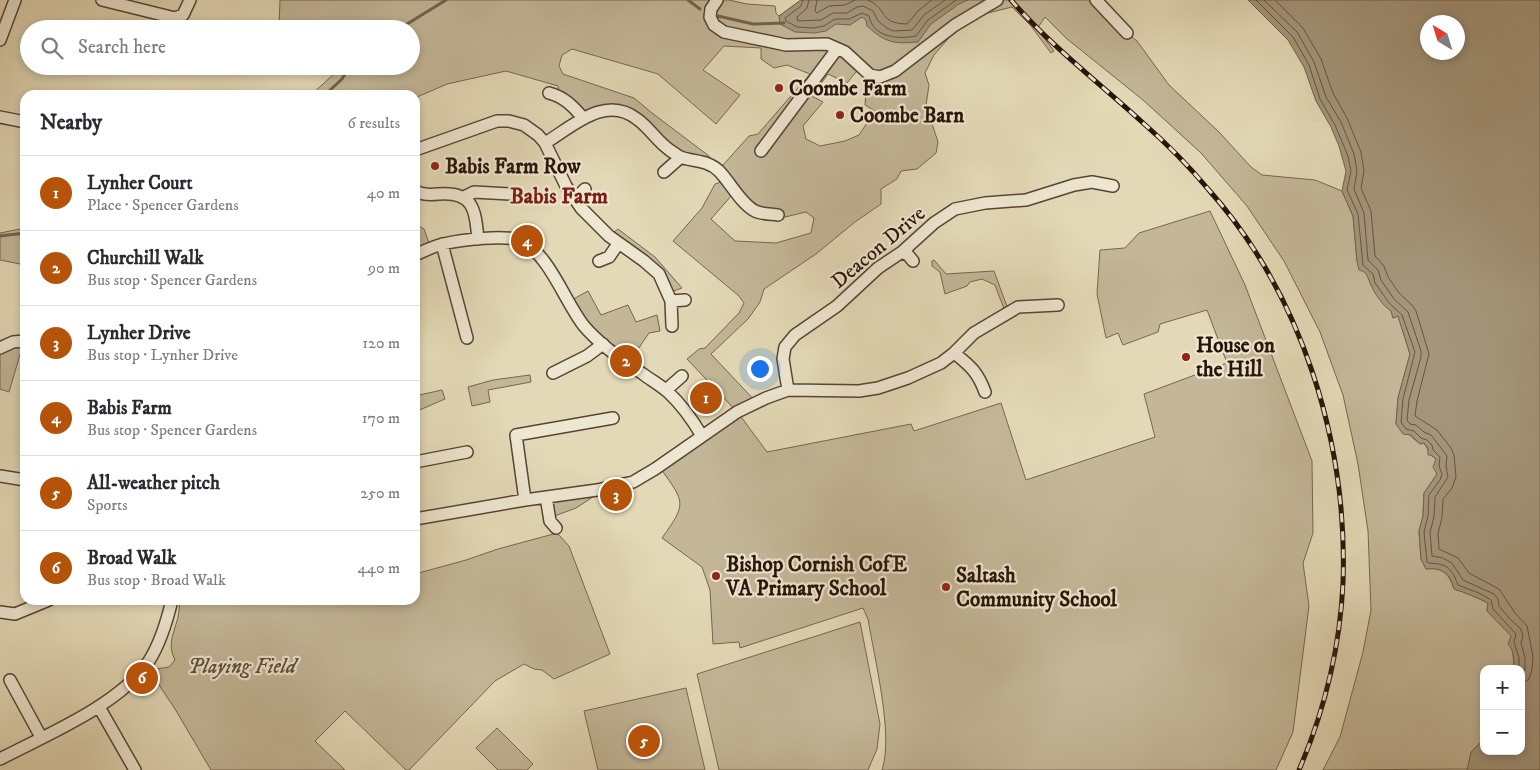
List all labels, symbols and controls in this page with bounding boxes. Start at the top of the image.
north arrow [1420,15,1465,60]
search box [20,20,420,75]
icon: search [38,34,66,62]
text: Search here [78,36,166,59]
place label: Coombe Farm [789,76,907,102]
marker: Coombe Farm [773,82,785,94]
place label: Coombe Barn [850,103,965,129]
marker: Coombe Barn [834,109,846,121]
text: Nearby [40,110,102,136]
text: 6 results [347,113,400,133]
place label: Babis Farm Row [445,154,581,180]
marker: Babis Farm Row [429,160,441,172]
text: Lynher Court [87,172,193,195]
text: 1 [53,183,59,203]
text: 40 m [367,183,400,203]
district label: Babis Farm [510,183,609,210]
text: Place · Spencer Gardens [87,195,239,215]
street label: Deacon Drive [826,201,931,295]
pin: 4 [511,222,543,260]
text: Churchill Walk [87,247,204,270]
text: 2 [52,258,60,278]
text: 90 m [368,258,400,278]
text: Bus stop · Spencer Gardens [87,270,257,290]
text: Lynher Drive [87,322,191,345]
text: 3 [53,333,59,353]
text: 120 m [362,333,400,353]
place label: House on the Hill [1196,333,1276,383]
pin: 2 [610,342,642,380]
text: Bus stop · Lynher Drive [87,345,238,365]
marker: House on the Hill [1180,351,1192,363]
your location [747,356,773,382]
pin: 1 [690,379,722,417]
text: Babis Farm [87,397,172,420]
text: 4 [51,408,61,428]
text: 170 m [362,408,400,428]
text: Bus stop · Spencer Gardens [87,420,257,440]
text: All-weather pitch [87,472,220,495]
pin: 3 [600,476,632,514]
text: 5 [52,483,60,503]
text: 250 m [360,483,400,503]
text: Sports [87,495,128,515]
text: Broad Walk [87,547,176,570]
place label: Bishop Cornish CofE VA Primary School [725,552,907,602]
text: 6 [52,558,60,578]
text: 440 m [358,558,400,578]
place label: Saltash Community School [956,563,1118,613]
text: Bus stop · Broad Walk [87,570,226,590]
marker: Bishop Cornish CofE VA Primary School [710,570,722,582]
marker: Saltash Community School [940,581,952,593]
park label: Playing Field [188,654,299,680]
pin: 6 [126,659,158,697]
map controls [1480,665,1525,755]
button: + [1480,665,1525,710]
button: − [1480,710,1525,755]
pin: 5 [628,722,660,760]

